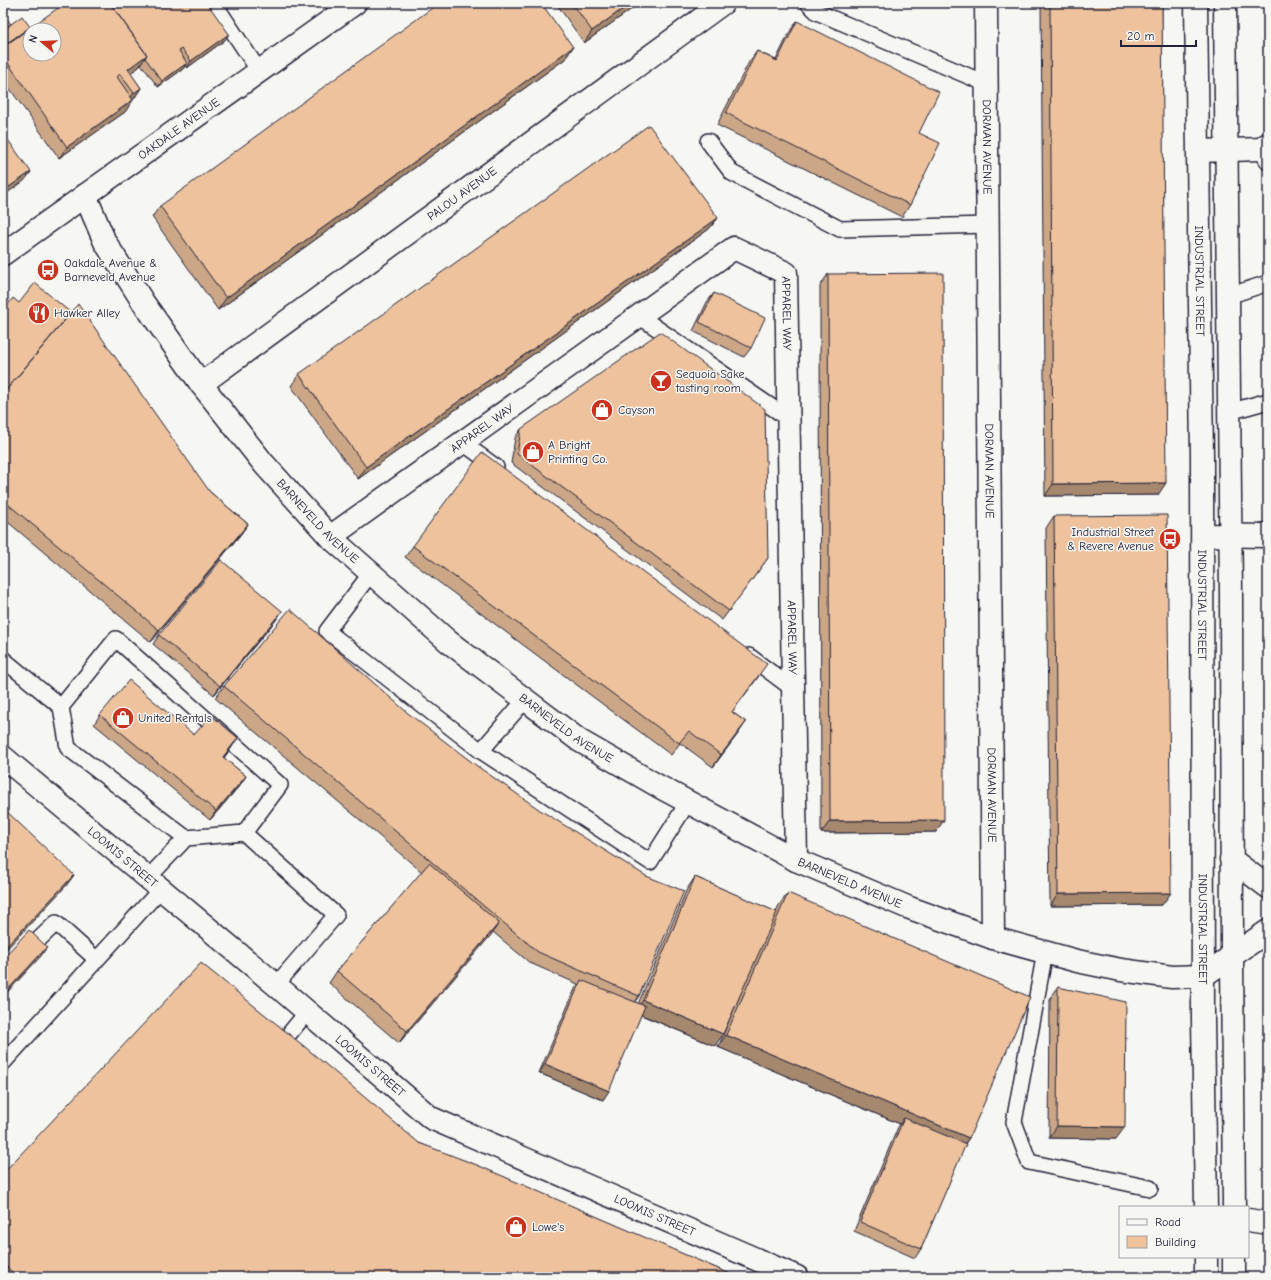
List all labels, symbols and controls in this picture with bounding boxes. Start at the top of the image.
north arrow [22,22,62,62]
scale bar [1121,22,1196,48]
text: 20 m [1127,29,1155,43]
text: N [26,33,40,44]
street label: OAKDALE AVENUE [135,95,222,162]
street label: DORMAN AVENUE [980,99,994,195]
street label: PALOU AVENUE [424,164,499,224]
street label: INDUSTRIAL STREET [1192,225,1207,337]
place label: Oakdale Avenue & Barneveld Avenue [64,256,157,284]
bus stop icon: Oakdale Avenue & Barneveld Avenue [35,257,61,283]
street label: APPAREL WAY [779,276,794,352]
restaurant icon: Hawker Alley [26,300,52,326]
place label: Hawker Alley [54,306,121,320]
place label: Sequoia Sake tasting room [675,367,745,395]
bar icon: Sequoia Sake tasting room [648,368,674,394]
shop icon: Cayson [589,397,615,423]
street label: APPAREL WAY [448,400,517,456]
place label: Cayson [618,403,655,417]
street label: DORMAN AVENUE [982,423,997,519]
place label: A Bright Printing Co. [548,438,607,466]
shop icon: A Bright Printing Co. [520,439,546,465]
street label: BARNEVELD AVENUE [274,476,362,566]
place label: Industrial Street & Revere Avenue [1067,525,1155,553]
bus stop icon: Industrial Street & Revere Avenue [1157,526,1183,552]
street label: INDUSTRIAL STREET [1195,549,1209,661]
street label: APPAREL WAY [785,600,800,676]
street label: BARNEVELD AVENUE [516,690,616,766]
shop icon: United Rentals [110,705,136,731]
place label: United Rentals [138,711,212,725]
street label: DORMAN AVENUE [985,747,999,843]
street label: LOOMIS STREET [85,824,161,891]
street label: BARNEVELD AVENUE [796,855,904,911]
street label: INDUSTRIAL STREET [1196,873,1210,985]
street label: LOOMIS STREET [333,1032,409,1100]
street label: LOOMIS STREET [612,1191,698,1239]
legend [1119,1206,1249,1258]
shop icon: Lowe's [503,1214,529,1240]
text: Road [1155,1215,1181,1229]
place label: Lowe's [532,1220,564,1234]
text: Building [1155,1235,1196,1249]

